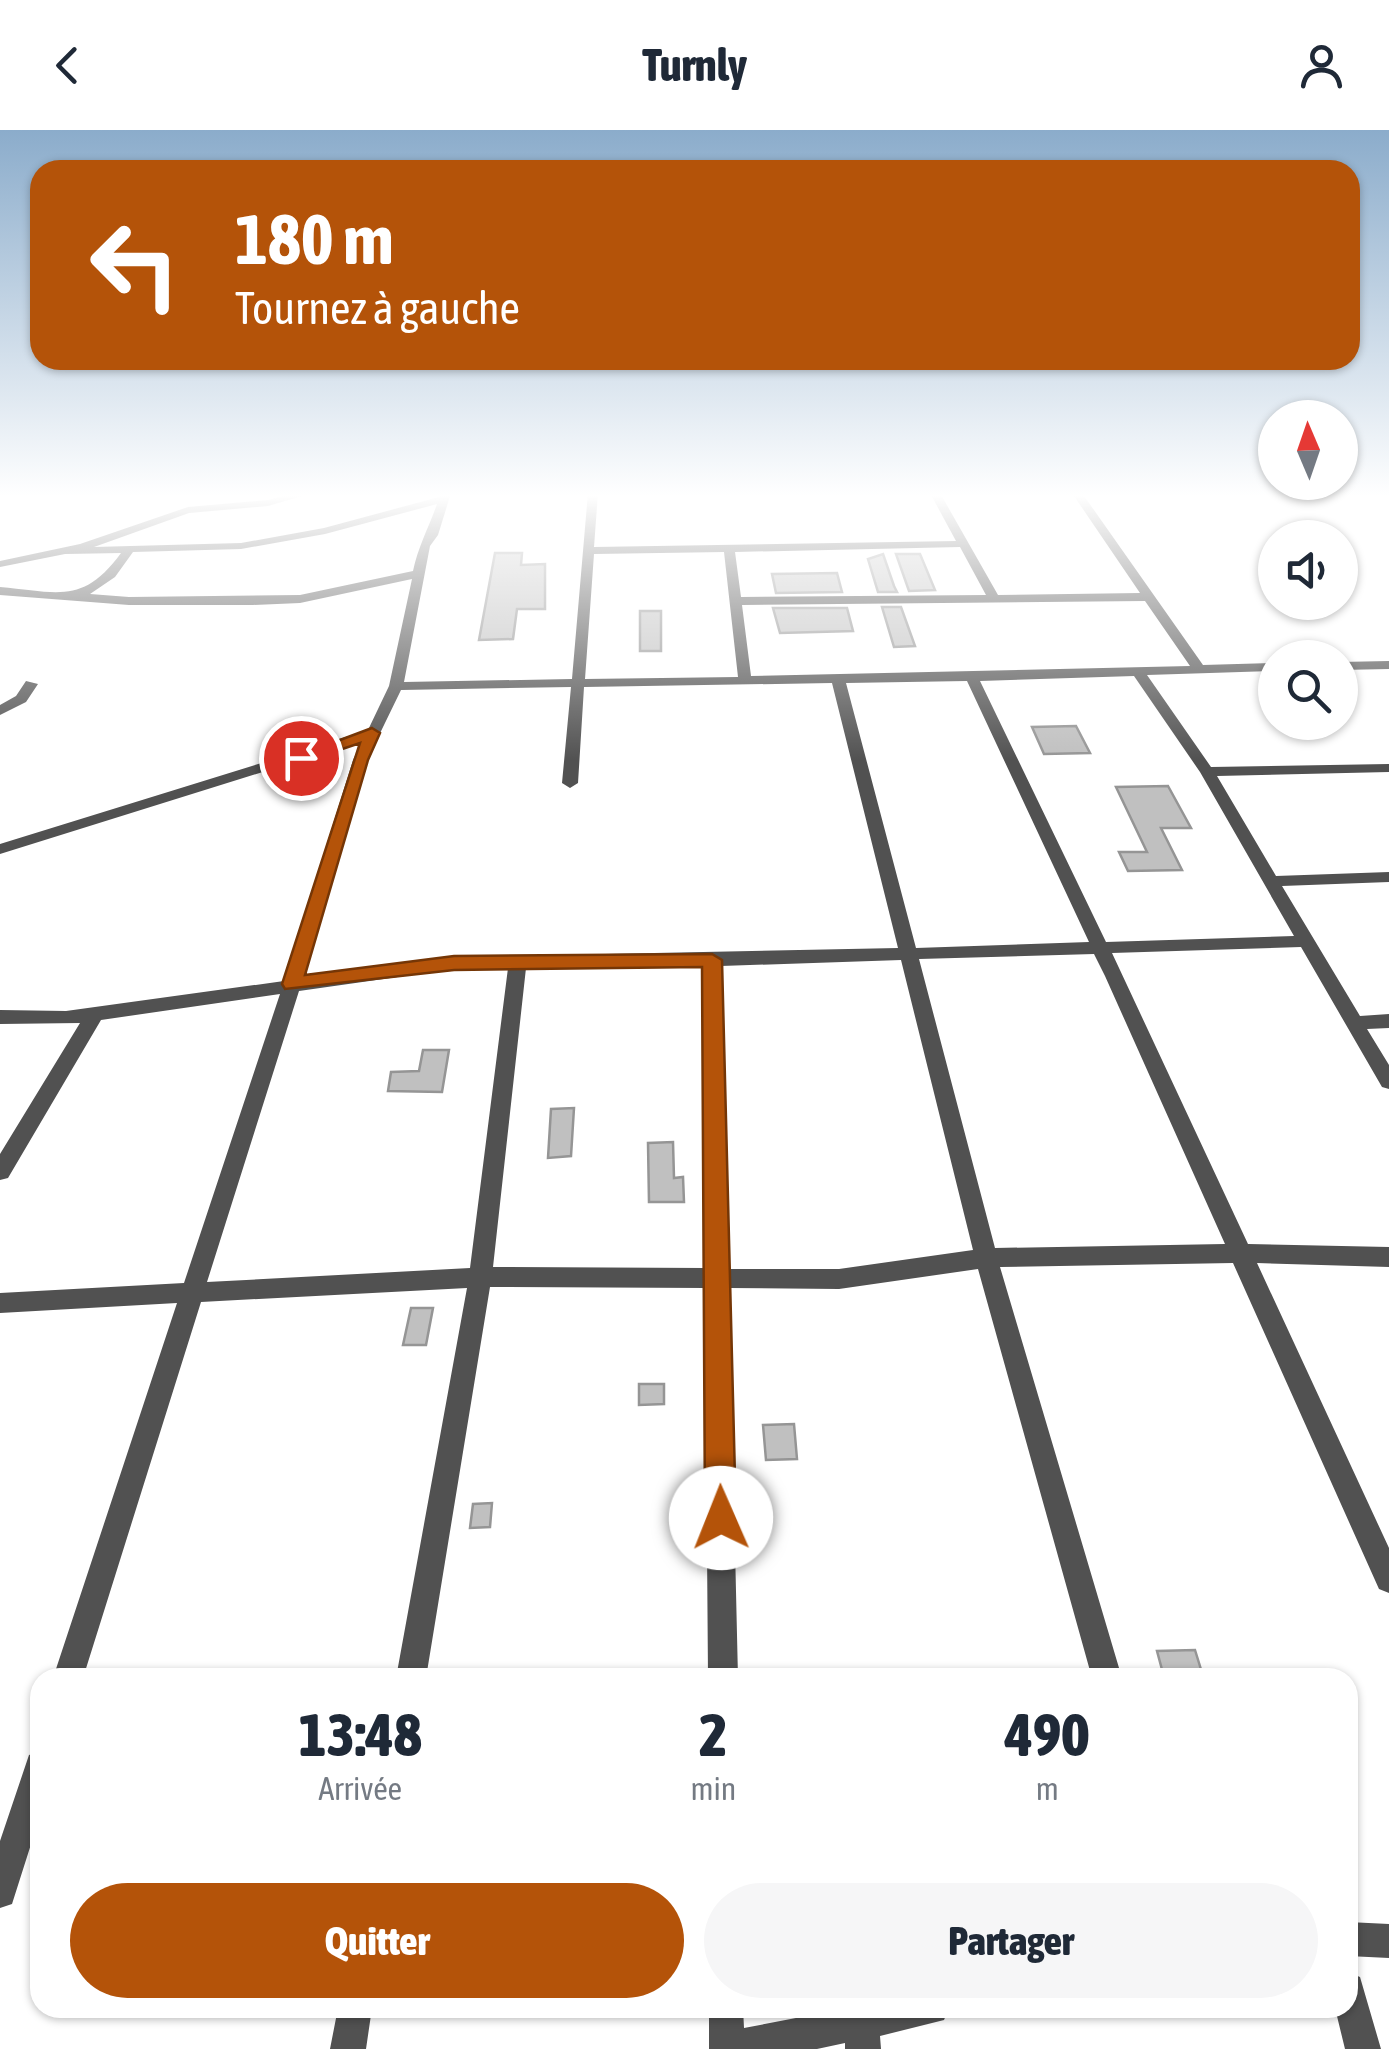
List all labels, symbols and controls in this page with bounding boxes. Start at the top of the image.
icon: back [40,38,95,93]
icon: person [1294,38,1349,93]
text: Turnly [642,39,747,91]
text: 180 m [235,199,394,279]
icon: left [70,200,200,330]
text: Tournez à gauche [235,282,520,334]
north arrow [1258,400,1358,500]
map controls [1258,400,1358,740]
button: sound [1258,520,1358,620]
button: search [1258,640,1358,740]
pin [259,716,344,801]
icon: arrive [274,731,329,786]
position arrow [669,1466,773,1570]
text: 13:48 [298,1700,422,1769]
text: 2 [699,1700,728,1769]
text: 490 [1005,1700,1089,1769]
text: Arrivée [318,1770,402,1807]
text: min [690,1770,736,1807]
text: m [1036,1770,1059,1807]
button: Quitter [70,1883,684,1998]
button: Partager [704,1883,1318,1998]

